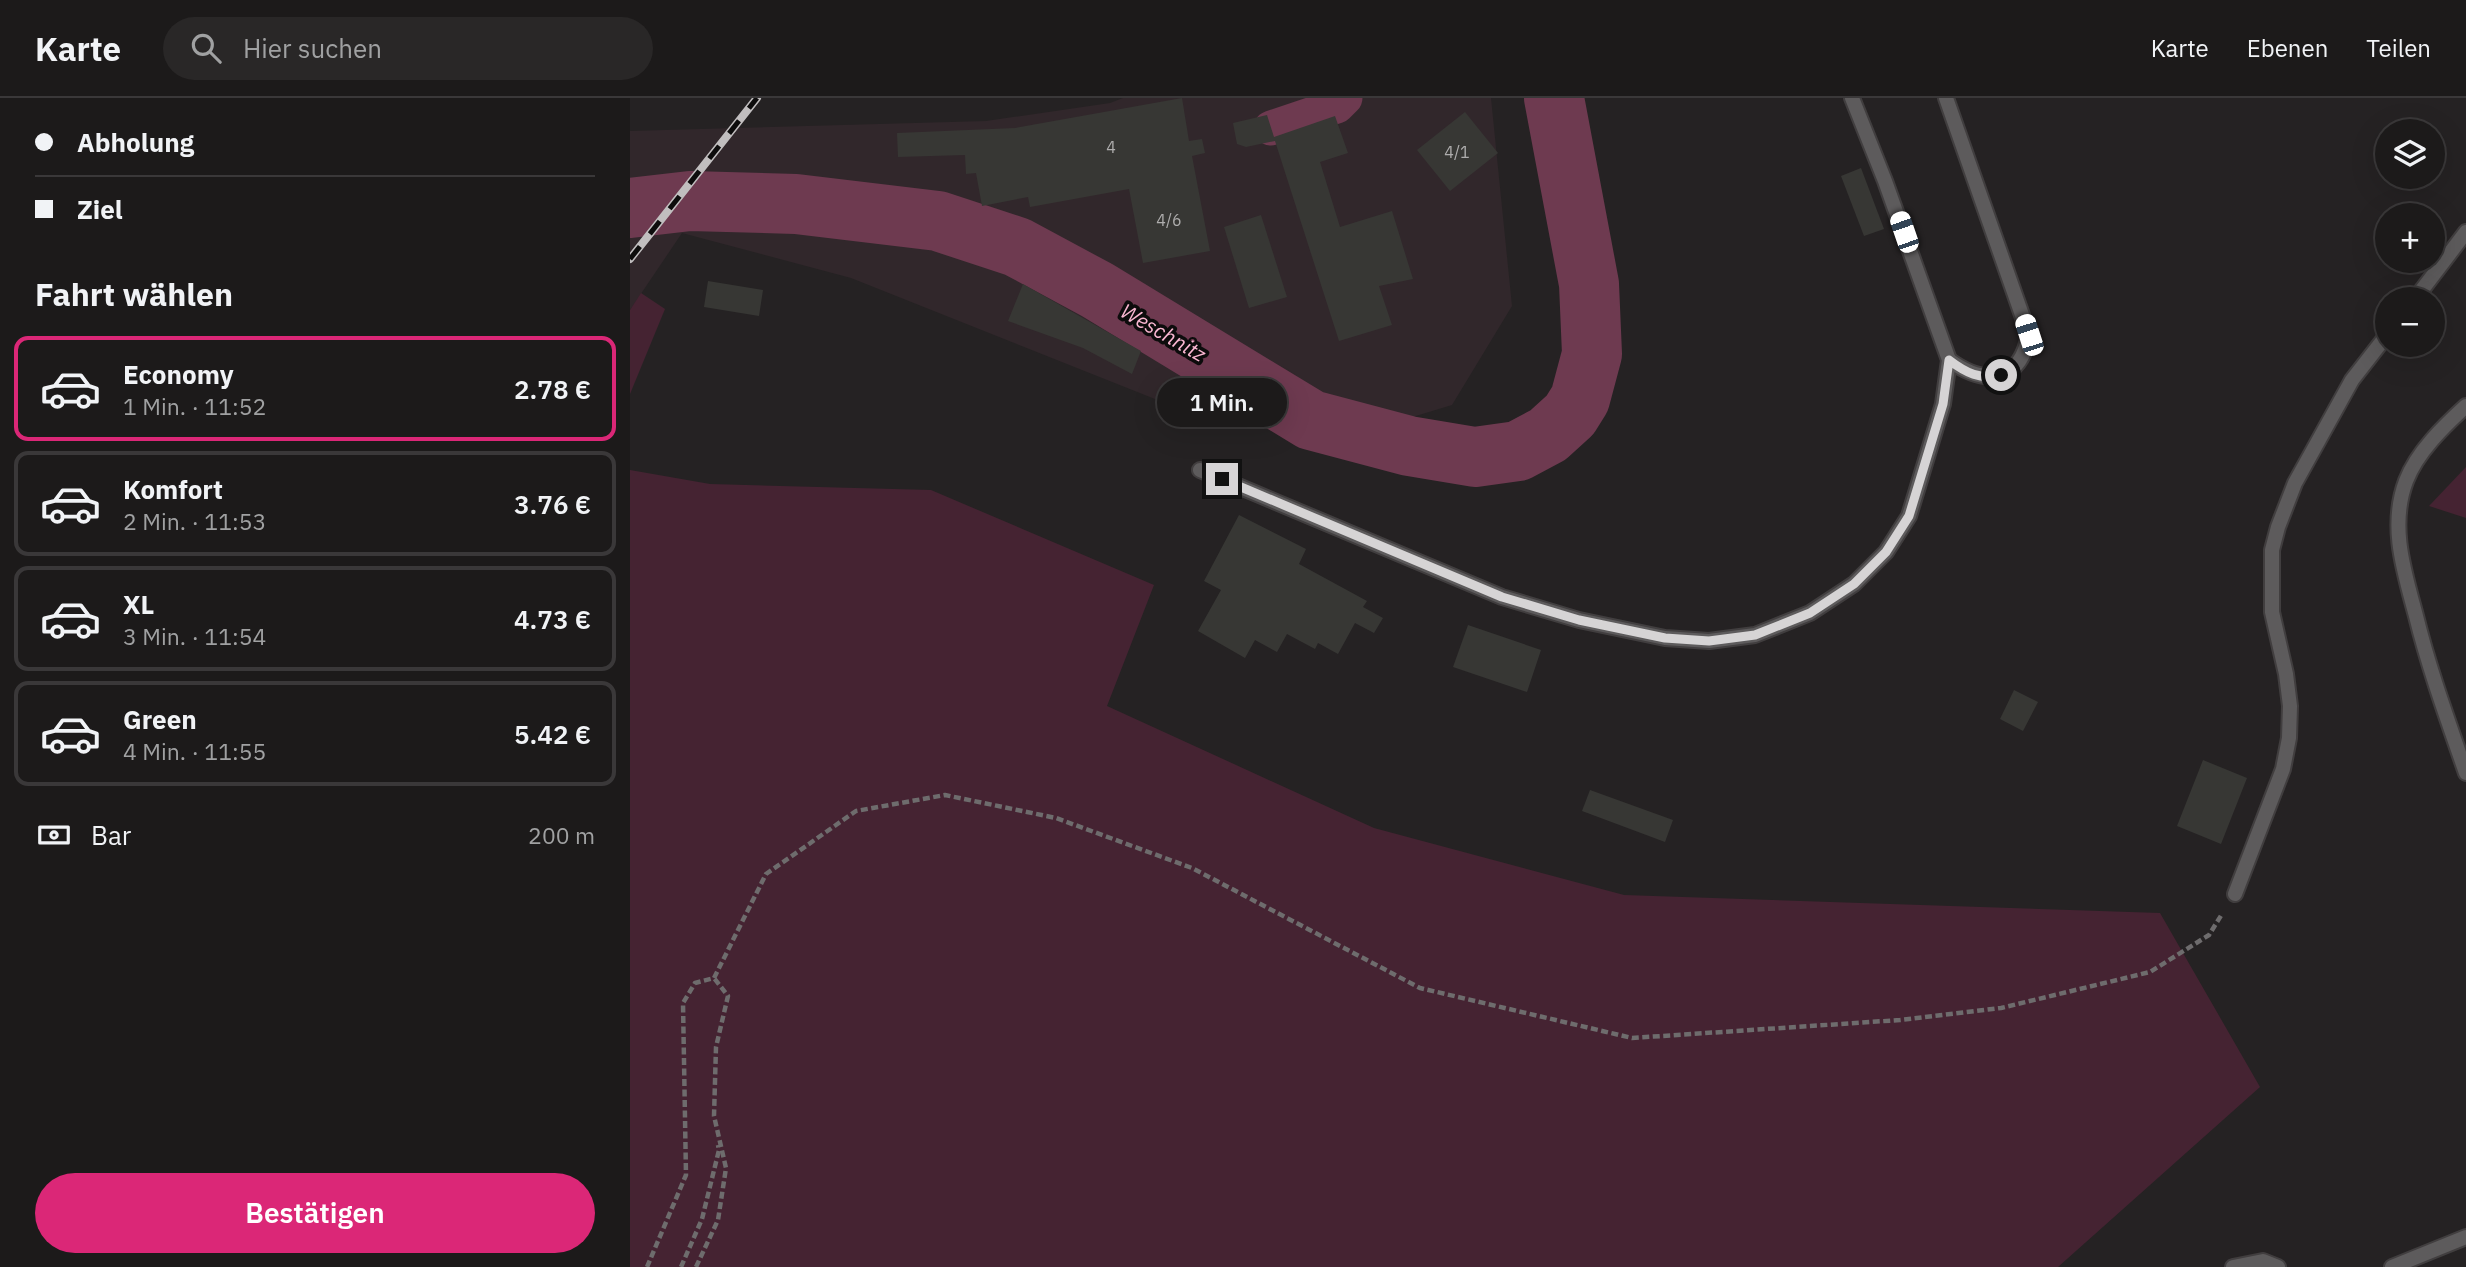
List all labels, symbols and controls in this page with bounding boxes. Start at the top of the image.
search box [163,17,653,80]
text: Karte [35,27,121,70]
icon: search [187,29,225,67]
text: Hier suchen [243,31,382,65]
text: Karte [2151,32,2209,64]
text: Ebenen [2247,32,2328,64]
text: Teilen [2366,32,2431,64]
map controls [2375,119,2445,357]
button: layers [2375,119,2445,189]
text: Abholung [77,125,194,159]
house number: 4 [1106,137,1116,157]
house number: 4/1 [1444,142,1470,162]
text: Ziel [77,192,123,226]
button: + [2375,203,2445,273]
car [1888,209,1921,255]
house number: 4/6 [1156,210,1182,230]
text: Fahrt wählen [35,273,233,315]
button: − [2375,287,2445,357]
water label: Weschnitz [1116,296,1212,368]
car [2013,312,2046,358]
icon: car [39,357,102,420]
text: Economy [123,357,234,391]
route start [1985,359,2017,391]
text: 2.78 € [514,372,591,406]
callout: 1 Min. [1157,378,1287,426]
text: 1 Min. [1190,387,1254,417]
text: 1 Min. · 11:52 [123,391,266,421]
route end [1206,463,1238,495]
icon: car [39,472,102,535]
text: Komfort [123,472,223,506]
text: 3.76 € [514,487,591,521]
text: 2 Min. · 11:53 [123,506,266,536]
icon: car [39,587,102,650]
text: XL [123,587,154,621]
text: 4.73 € [514,602,591,636]
text: 3 Min. · 11:54 [123,621,266,651]
icon: car [39,702,102,765]
text: Green [123,702,197,736]
text: 5.42 € [514,717,591,751]
text: 4 Min. · 11:55 [123,736,266,766]
icon: cash [35,816,73,854]
text: Bar [91,818,131,852]
text: 200 m [528,820,595,850]
button: Bestätigen [35,1173,595,1253]

